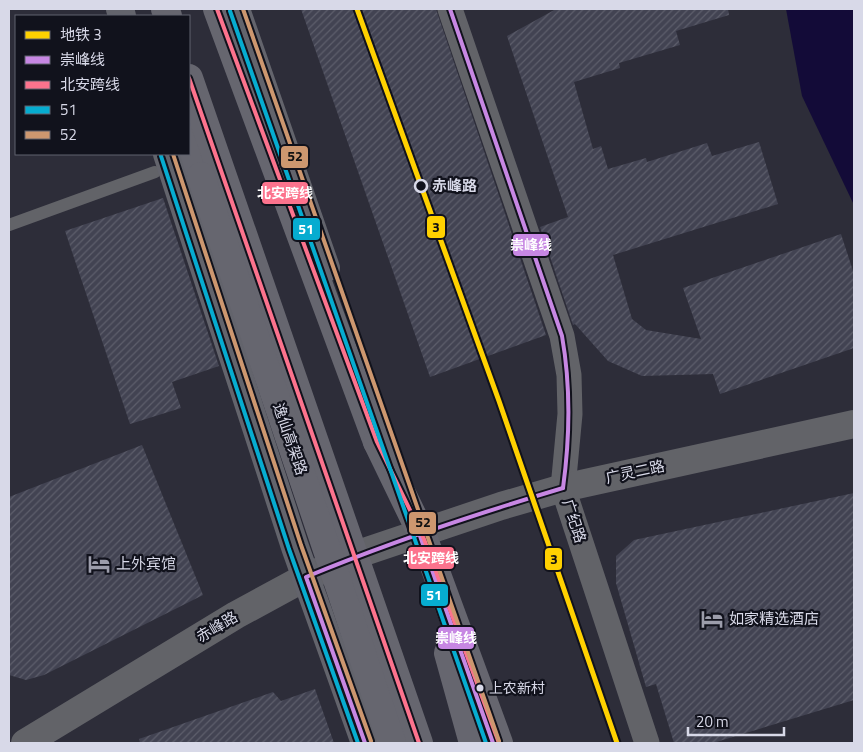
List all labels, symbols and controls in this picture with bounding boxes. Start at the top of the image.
legend [15,15,190,155]
text: 地铁 3 [60,23,102,46]
text: 崇峰线 [60,48,105,71]
text: 北安跨线 [60,73,120,96]
text: 51 [60,98,77,121]
text: 52 [60,123,77,146]
line badge: 52 [280,145,309,169]
text: 52 [287,145,303,166]
place label: 赤峰路 [432,174,477,197]
marker: 赤峰路 [414,179,428,193]
line badge: 北安跨线 [261,181,309,205]
text: 北安跨线 [257,182,313,203]
line badge: 3 [426,215,446,239]
text: 3 [432,216,440,237]
line badge: 51 [292,217,321,241]
text: 51 [298,218,314,239]
line badge: 崇峰线 [512,233,550,257]
text: 崇峰线 [510,234,552,255]
street label: 逸仙高架路 [267,400,314,478]
street label: 广灵二路 [603,454,667,489]
street label: 广纪路 [557,496,592,546]
line badge: 52 [408,511,437,535]
text: 52 [415,511,431,532]
line badge: 北安跨线 [407,546,455,570]
text: 北安跨线 [403,547,459,568]
line badge: 3 [544,547,563,571]
text: 3 [550,548,558,569]
hotel icon: 上外宾馆 [86,551,112,577]
place label: 上外宾馆 [116,552,176,575]
line badge: 51 [420,583,449,607]
text: 51 [426,584,442,605]
street label: 赤峰路 [192,605,242,648]
hotel icon: 如家精选酒店 [699,606,725,632]
place label: 如家精选酒店 [729,607,819,630]
line badge: 崇峰线 [437,626,475,650]
text: 崇峰线 [435,627,477,648]
place label: 上农新村 [489,677,545,698]
marker: 上农新村 [475,683,485,693]
scale bar [688,704,784,736]
text: 20 m [696,710,729,733]

